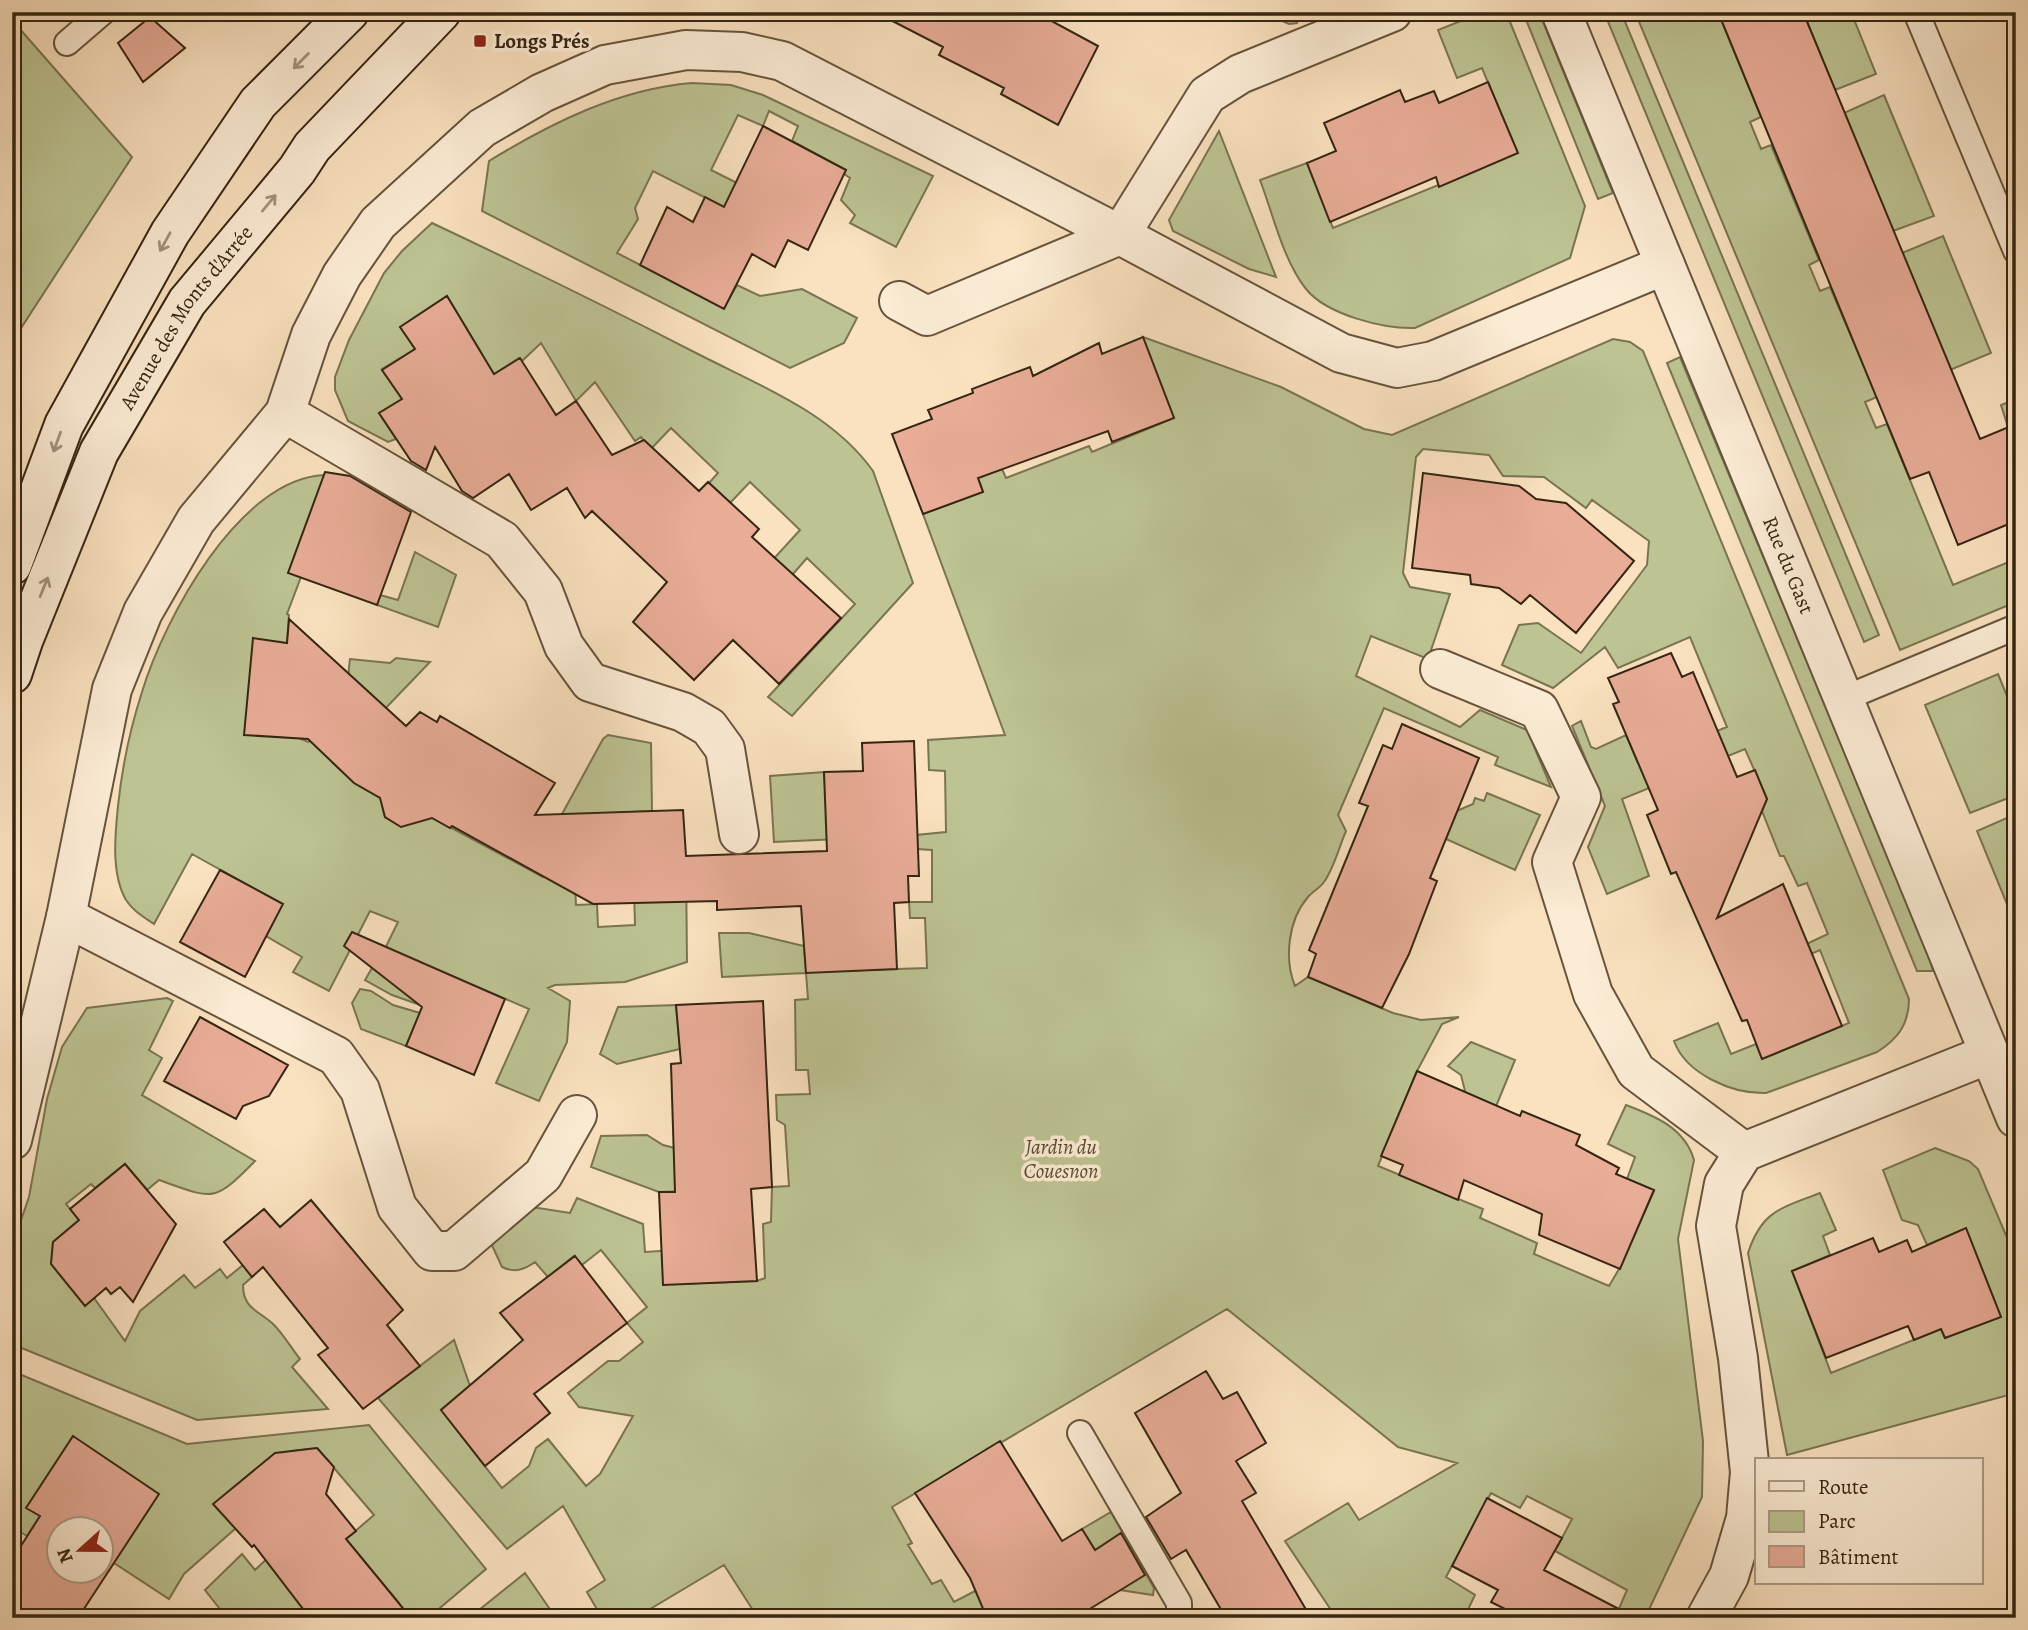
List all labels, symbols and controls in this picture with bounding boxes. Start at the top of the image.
place label: Longs Prés [494,27,589,55]
marker: Longs Prés [472,33,488,49]
one-way arrow [292,52,309,69]
one-way arrow [261,195,277,213]
street label: Avenue des Monts d'Arrée [112,219,259,416]
one-way arrow [158,232,172,252]
one-way arrow [50,431,63,453]
street label: Rue du Gast [1756,512,1821,618]
one-way arrow [39,577,52,599]
park label: Jardin du Couesnon [1023,1133,1099,1185]
legend [1755,1458,1982,1584]
text: Route [1818,1473,1868,1501]
text: Parc [1818,1507,1856,1535]
north arrow [46,1514,116,1584]
text: Bâtiment [1818,1543,1899,1571]
text: N [50,1544,80,1567]

